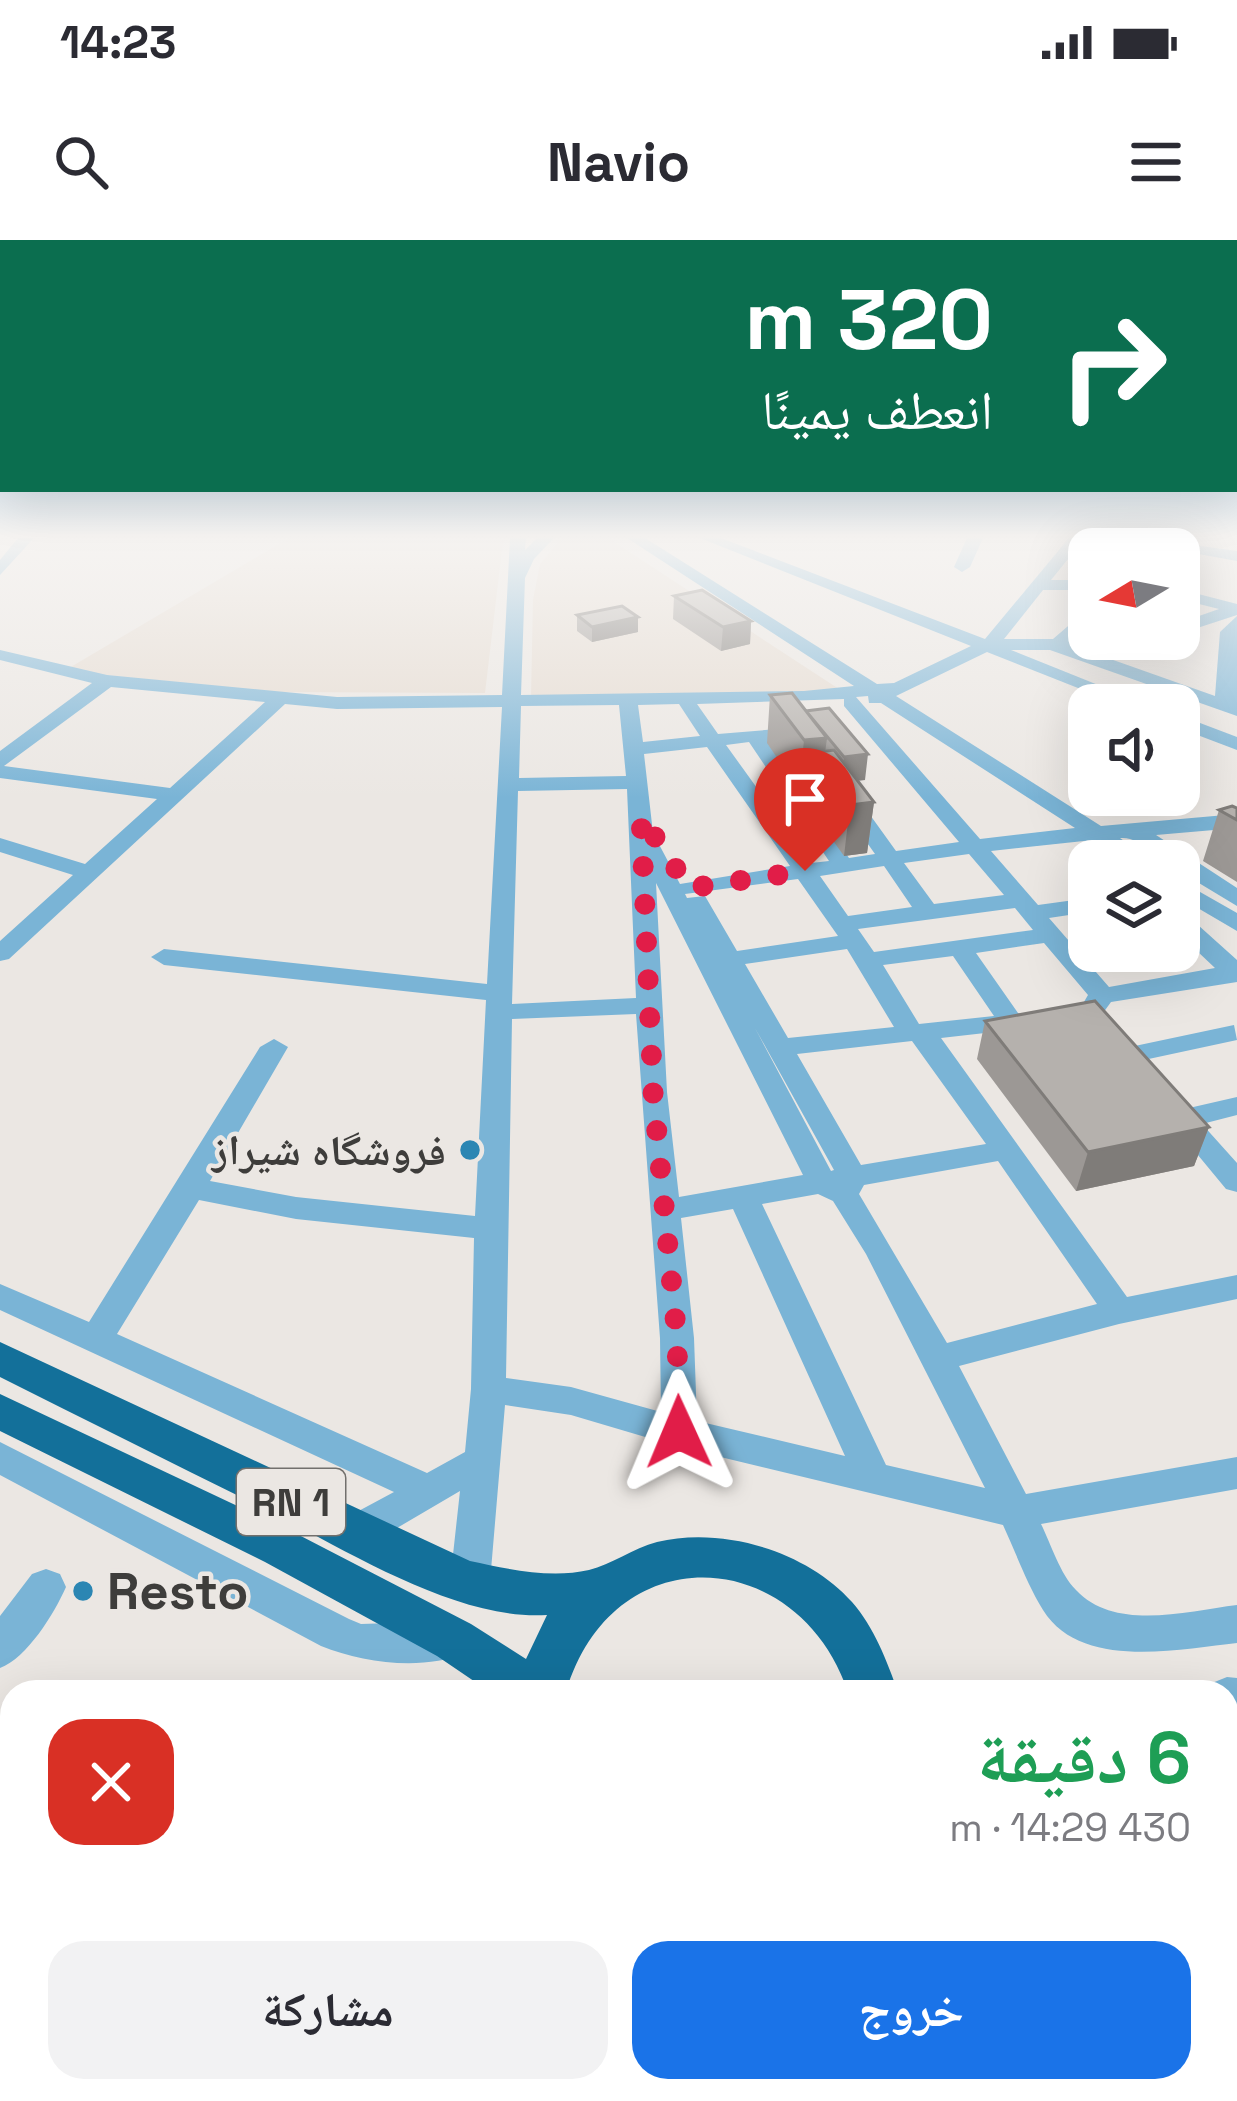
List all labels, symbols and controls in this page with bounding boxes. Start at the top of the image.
text: 14:23 [60,14,176,71]
text: Navio [547,128,690,197]
icon: search [48,129,114,195]
icon: menu [1123,129,1189,195]
text: 320 m [745,266,993,374]
icon: right [1035,288,1191,444]
text: انعطف يمينًا [761,376,993,445]
north arrow [1068,528,1200,660]
map controls [1068,528,1200,972]
button: sound [1068,684,1200,816]
pin [754,748,856,871]
icon: arrive [772,766,838,832]
button: layers [1068,840,1200,972]
place label: فروشگاه شيراز [210,1124,446,1177]
marker: فروشگاه شيراز [457,1137,483,1163]
position arrow [616,1369,742,1495]
road number: RN 1 [237,1469,345,1535]
place label: Resto [107,1559,248,1624]
marker: Resto [70,1578,96,1604]
text: 6 دقيقة [977,1712,1191,1804]
button: close [48,1719,174,1845]
text: 430 m · 14:29 [949,1803,1191,1852]
button: مشاركة [48,1941,608,2079]
button: خروج [632,1941,1191,2079]

